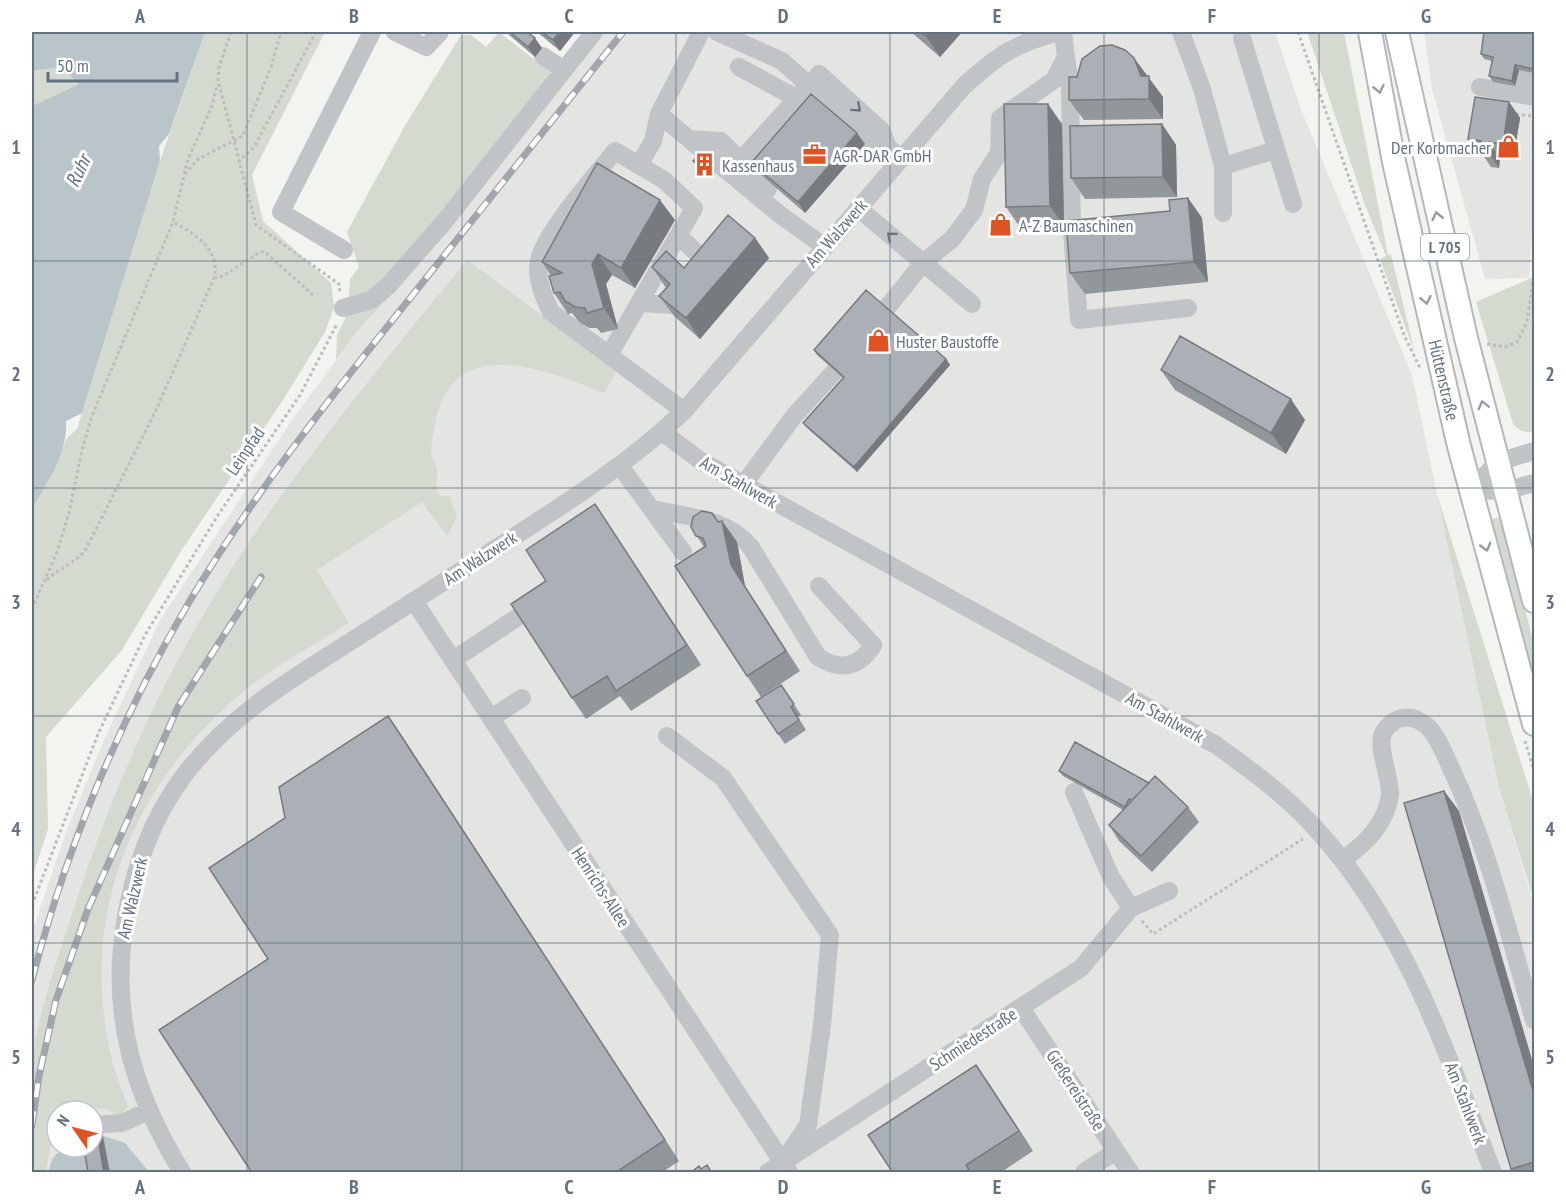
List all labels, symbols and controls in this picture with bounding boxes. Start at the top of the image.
text: A [134,3,146,29]
text: B [349,3,359,29]
text: C [564,3,574,29]
text: D [778,3,789,29]
text: E [993,3,1001,29]
text: F [1208,3,1216,29]
text: G [1421,3,1431,29]
scale bar [48,45,177,83]
text: 50 m [57,54,89,77]
one-way arrow [1372,84,1385,94]
one-way arrow [850,101,860,112]
text: 1 [11,134,21,160]
shop icon: Der Korbmacher [1496,134,1522,160]
text: 1 [1545,134,1555,160]
place label: Der Korbmacher [1391,136,1491,159]
office icon: AGR-DAR GmbH [802,142,828,168]
place label: AGR-DAR GmbH [833,144,931,167]
water label: Ruhr [59,148,98,191]
building icon: Kassenhaus [691,152,717,178]
place label: Kassenhaus [722,154,794,177]
street label: Am Walzwerk [800,194,872,272]
one-way arrow [1432,211,1445,221]
shop icon: A-Z Baumaschinen [988,212,1014,238]
place label: A-Z Baumaschinen [1019,214,1133,237]
one-way arrow [887,232,898,243]
road number: L 705 [1421,234,1469,260]
one-way arrow [1419,295,1432,305]
shop icon: Huster Baustoffe [865,328,891,354]
place label: Huster Baustoffe [896,330,999,353]
street label: Hüttenstraße [1424,337,1464,423]
text: 2 [11,361,21,387]
text: 2 [1545,361,1555,387]
one-way arrow [1478,400,1491,410]
street label: Leinpfad [221,423,269,479]
street label: Am Stahlwerk [696,451,782,513]
street label: Am Walzwerk [439,526,521,590]
one-way arrow [1479,541,1491,552]
text: 3 [11,589,21,615]
text: 3 [1545,589,1555,615]
street label: Am Stahlwerk [1122,686,1208,748]
text: 4 [11,816,21,842]
text: 4 [1545,816,1555,842]
street label: Henrichs-Allee [567,843,635,931]
street label: Am Walzwerk [111,855,153,941]
street label: Schmiedestraße [925,1002,1021,1076]
text: 5 [11,1044,21,1070]
text: 5 [1545,1044,1555,1070]
street label: Gießereistraße [1041,1045,1111,1135]
street label: Am Stahlwerk [1440,1059,1492,1147]
north arrow [45,1099,105,1159]
text: N [52,1111,73,1130]
text: A [134,1174,146,1200]
text: B [349,1174,359,1200]
text: C [564,1174,574,1200]
text: D [778,1174,789,1200]
text: E [993,1174,1001,1200]
text: F [1208,1174,1216,1200]
text: G [1421,1174,1431,1200]

